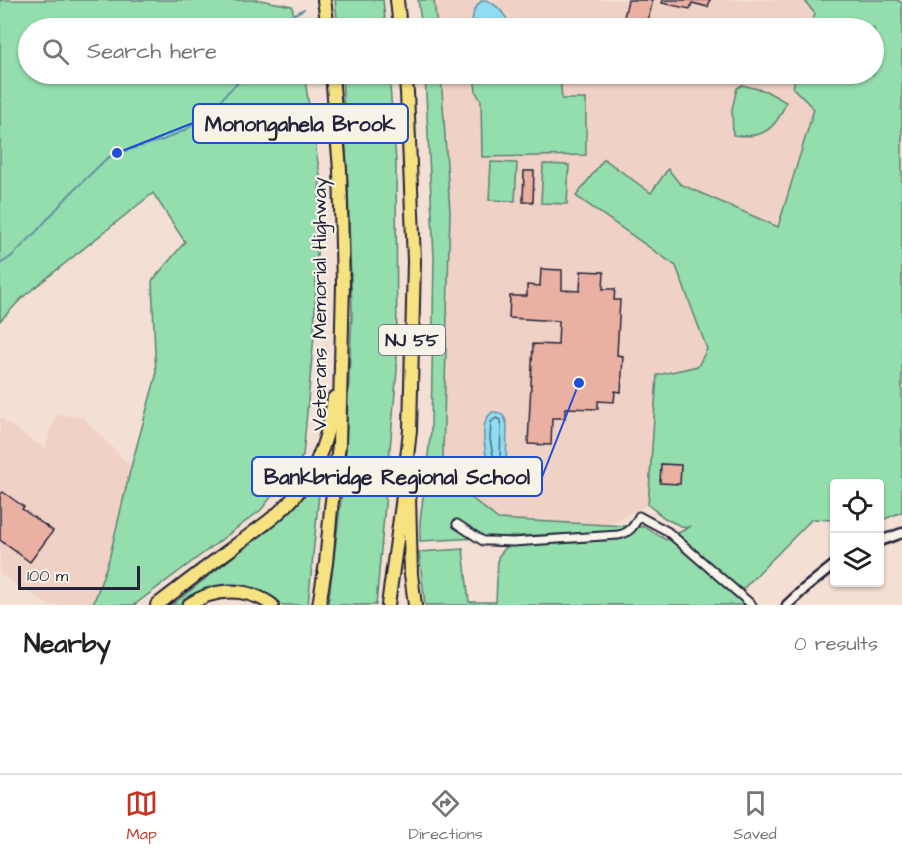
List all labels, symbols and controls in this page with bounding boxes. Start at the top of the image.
search box [18,18,884,84]
icon: search [39,35,72,68]
text: Search here [87,36,217,67]
callout: Monongahela Brook [193,104,408,143]
text: Monongahela Brook [205,110,395,141]
street label: Veterans Memorial Highway [306,177,335,431]
road number: NJ 55 [379,325,445,355]
callout: Bankbridge Regional School [252,457,542,496]
text: Bankbridge Regional School [264,463,531,494]
map controls [830,479,884,587]
button: locate [830,479,884,533]
button: layers [830,533,884,587]
scale bar [18,563,140,590]
text: 100 m [27,565,68,587]
text: Nearby [24,626,111,662]
text: 0 results [794,630,878,658]
tab: Map [125,787,158,845]
tab: Directions [409,787,483,845]
tab: Saved [733,787,777,845]

